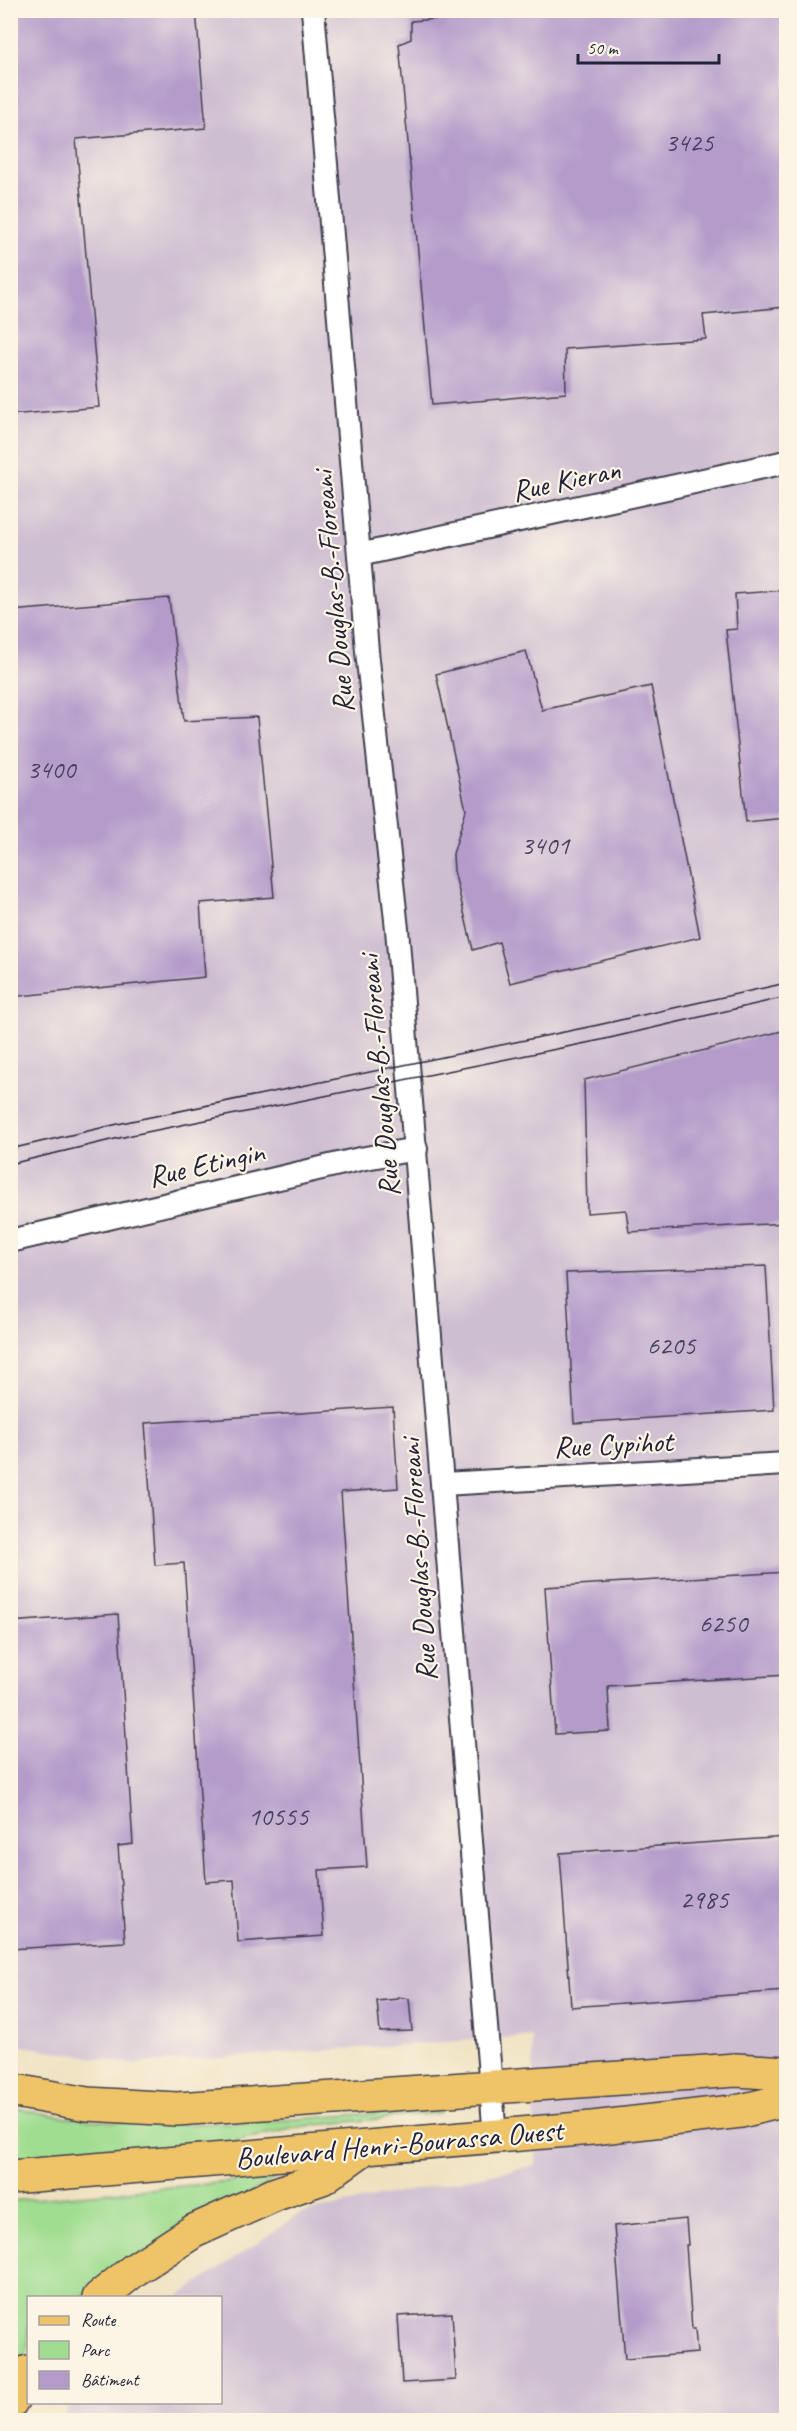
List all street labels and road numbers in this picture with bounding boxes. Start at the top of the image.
street label: Rue Kieran [508,450,624,510]
street label: Rue Douglas-B.-Floreani [303,466,363,715]
street label: Rue Douglas-B.-Floreani [349,950,409,1199]
street label: Rue Etingin [144,1132,269,1196]
street label: Rue Cypihot [553,1422,677,1466]
street label: Rue Douglas-B.-Floreani [390,1434,445,1683]
street label: Boulevard Henri-Bourassa Ouest [234,2110,567,2177]

